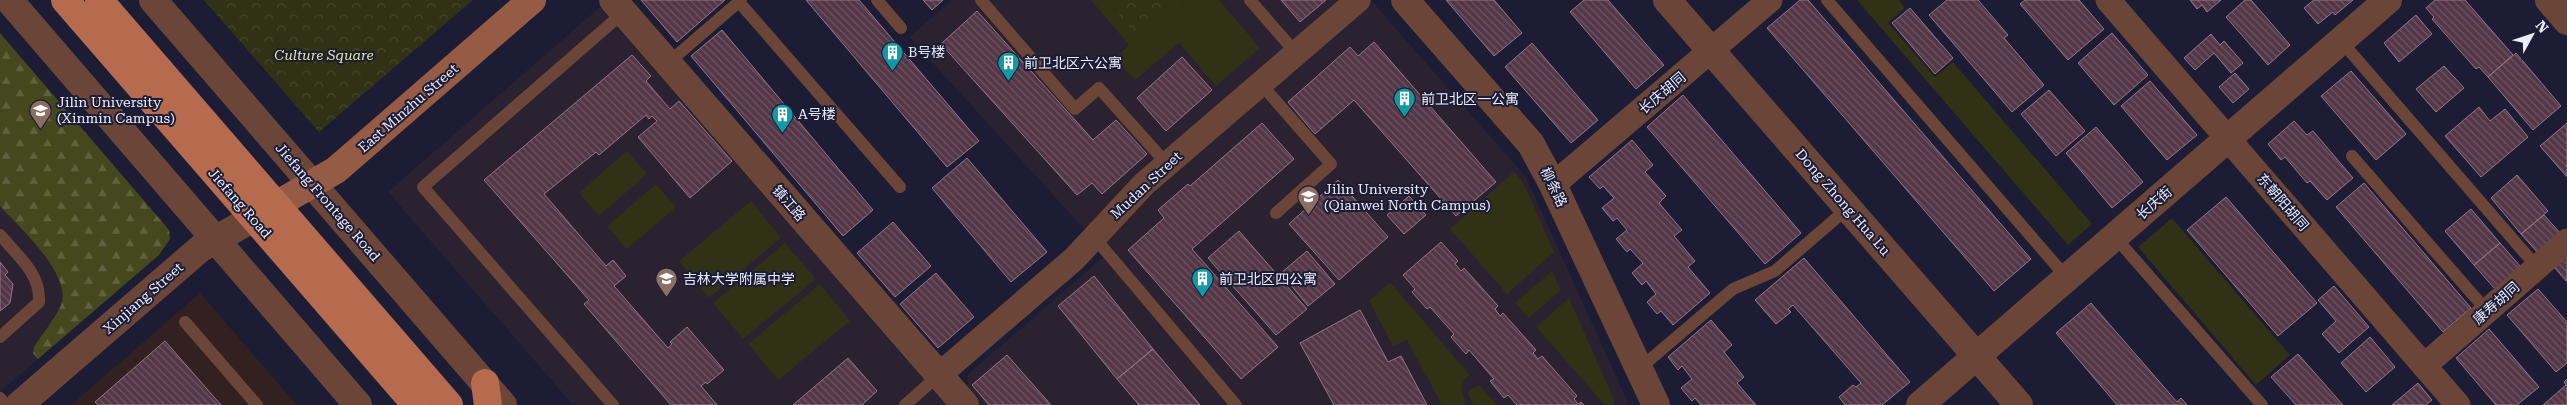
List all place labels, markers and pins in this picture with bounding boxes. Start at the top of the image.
building icon: B号楼 [880,40,904,71]
place label: B号楼 [908,44,945,60]
building icon: 前卫北区六公寓 [996,51,1020,82]
place label: 前卫北区六公寓 [1024,55,1122,71]
building icon: 前卫北区一公寓 [1393,87,1417,118]
place label: 前卫北区一公寓 [1421,91,1519,107]
place label: Jilin University (Xinmin Campus) [57,94,175,126]
school or university icon: Jilin University (Xinmin Campus) [29,98,53,129]
building icon: A号楼 [770,102,794,133]
place label: A号楼 [798,106,836,122]
place label: Jilin University (Qianwei North Campus) [1324,181,1491,213]
school or university icon: Jilin University (Qianwei North Campus) [1296,185,1320,216]
school or university icon: 吉林大学附属中学 [655,267,679,298]
building icon: 前卫北区四公寓 [1191,267,1215,298]
place label: 吉林大学附属中学 [683,271,795,287]
place label: 前卫北区四公寓 [1219,271,1317,287]

